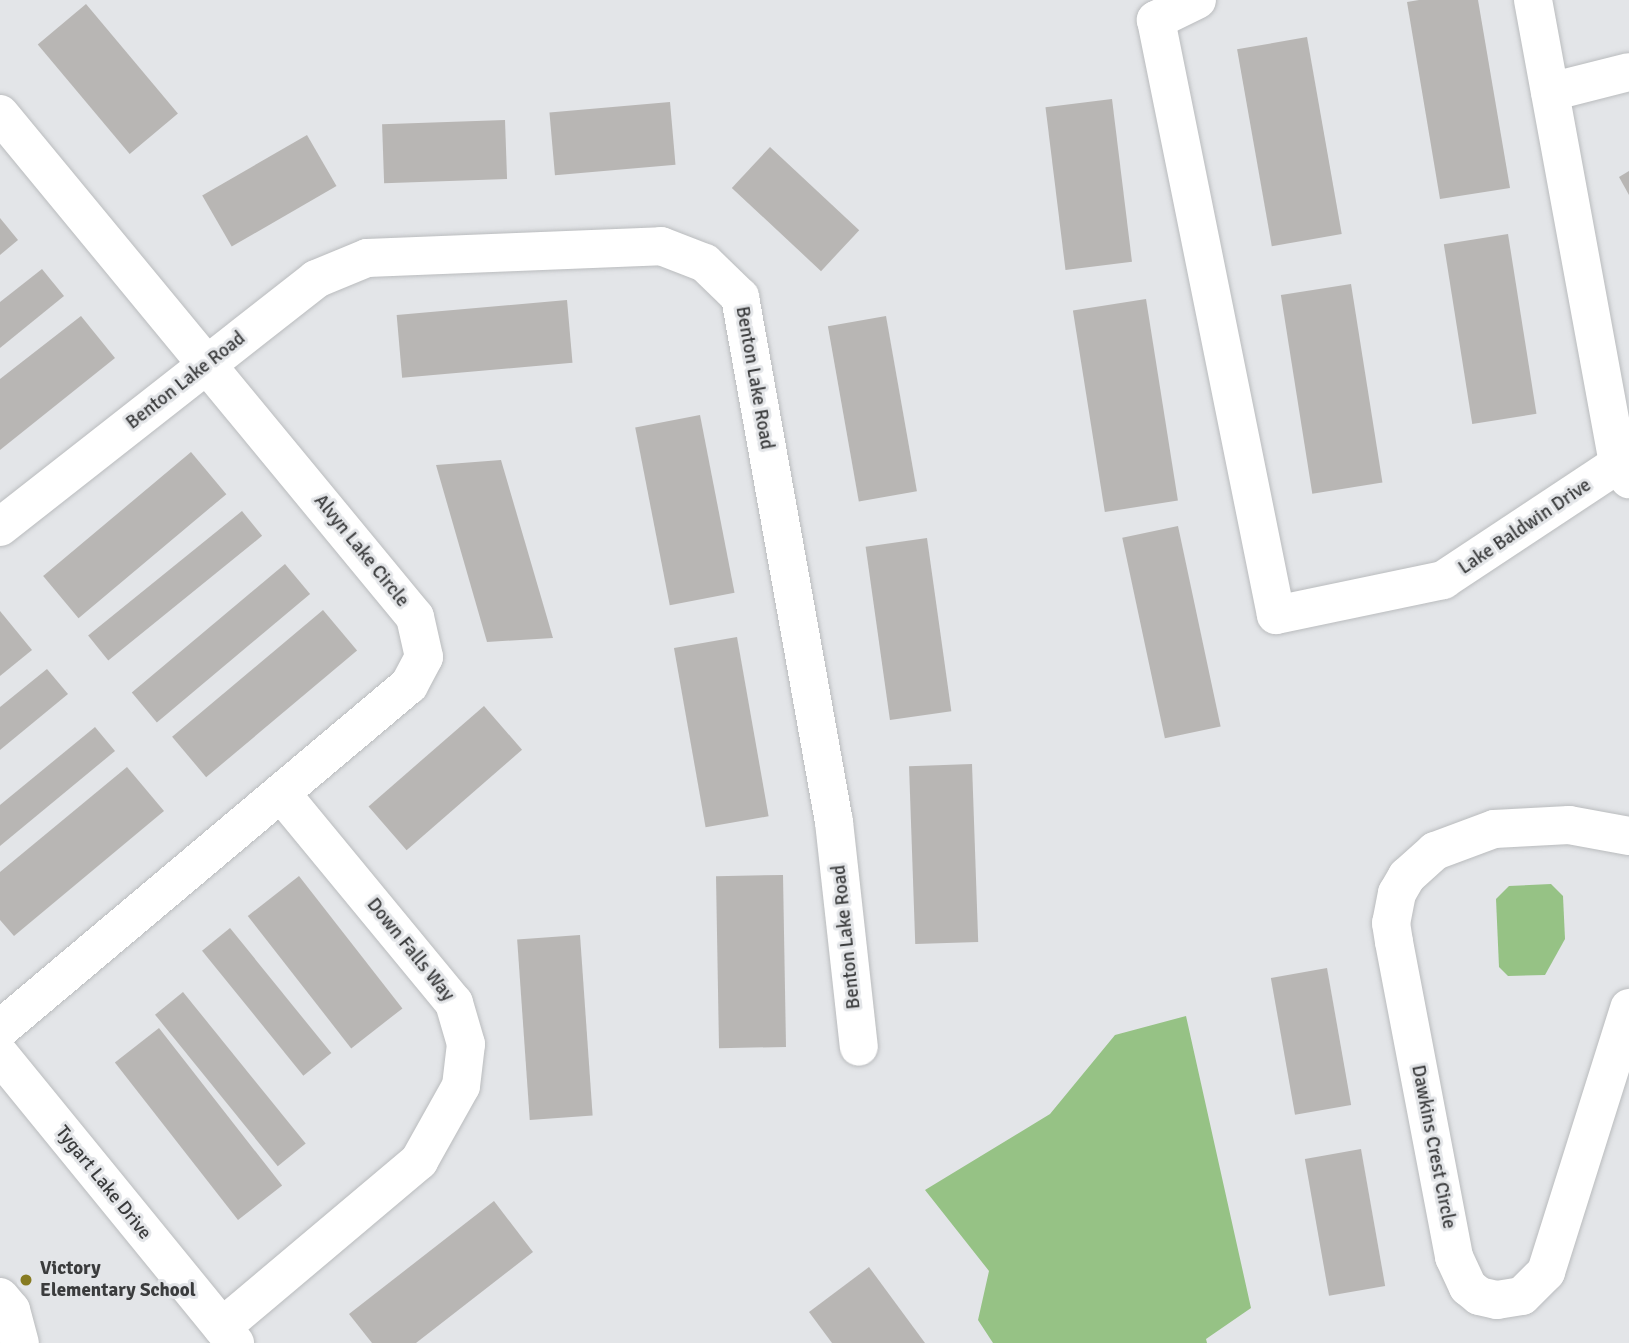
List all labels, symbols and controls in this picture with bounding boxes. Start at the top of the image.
street label: Benton Lake Road [730,305,778,451]
street label: Benton Lake Road [122,327,250,435]
street label: Lake Baldwin Drive [1454,474,1596,580]
street label: Alvyn Lake Circle [309,490,413,612]
street label: Benton Lake Road [828,864,866,1010]
street label: Down Falls Way [361,894,459,1006]
street label: Dawkins Crest Circle [1406,1063,1460,1231]
street label: Tygart Lake Drive [50,1122,156,1244]
place label: Victory Elementary School [40,1258,196,1302]
marker: Victory Elementary School [18,1272,34,1288]

